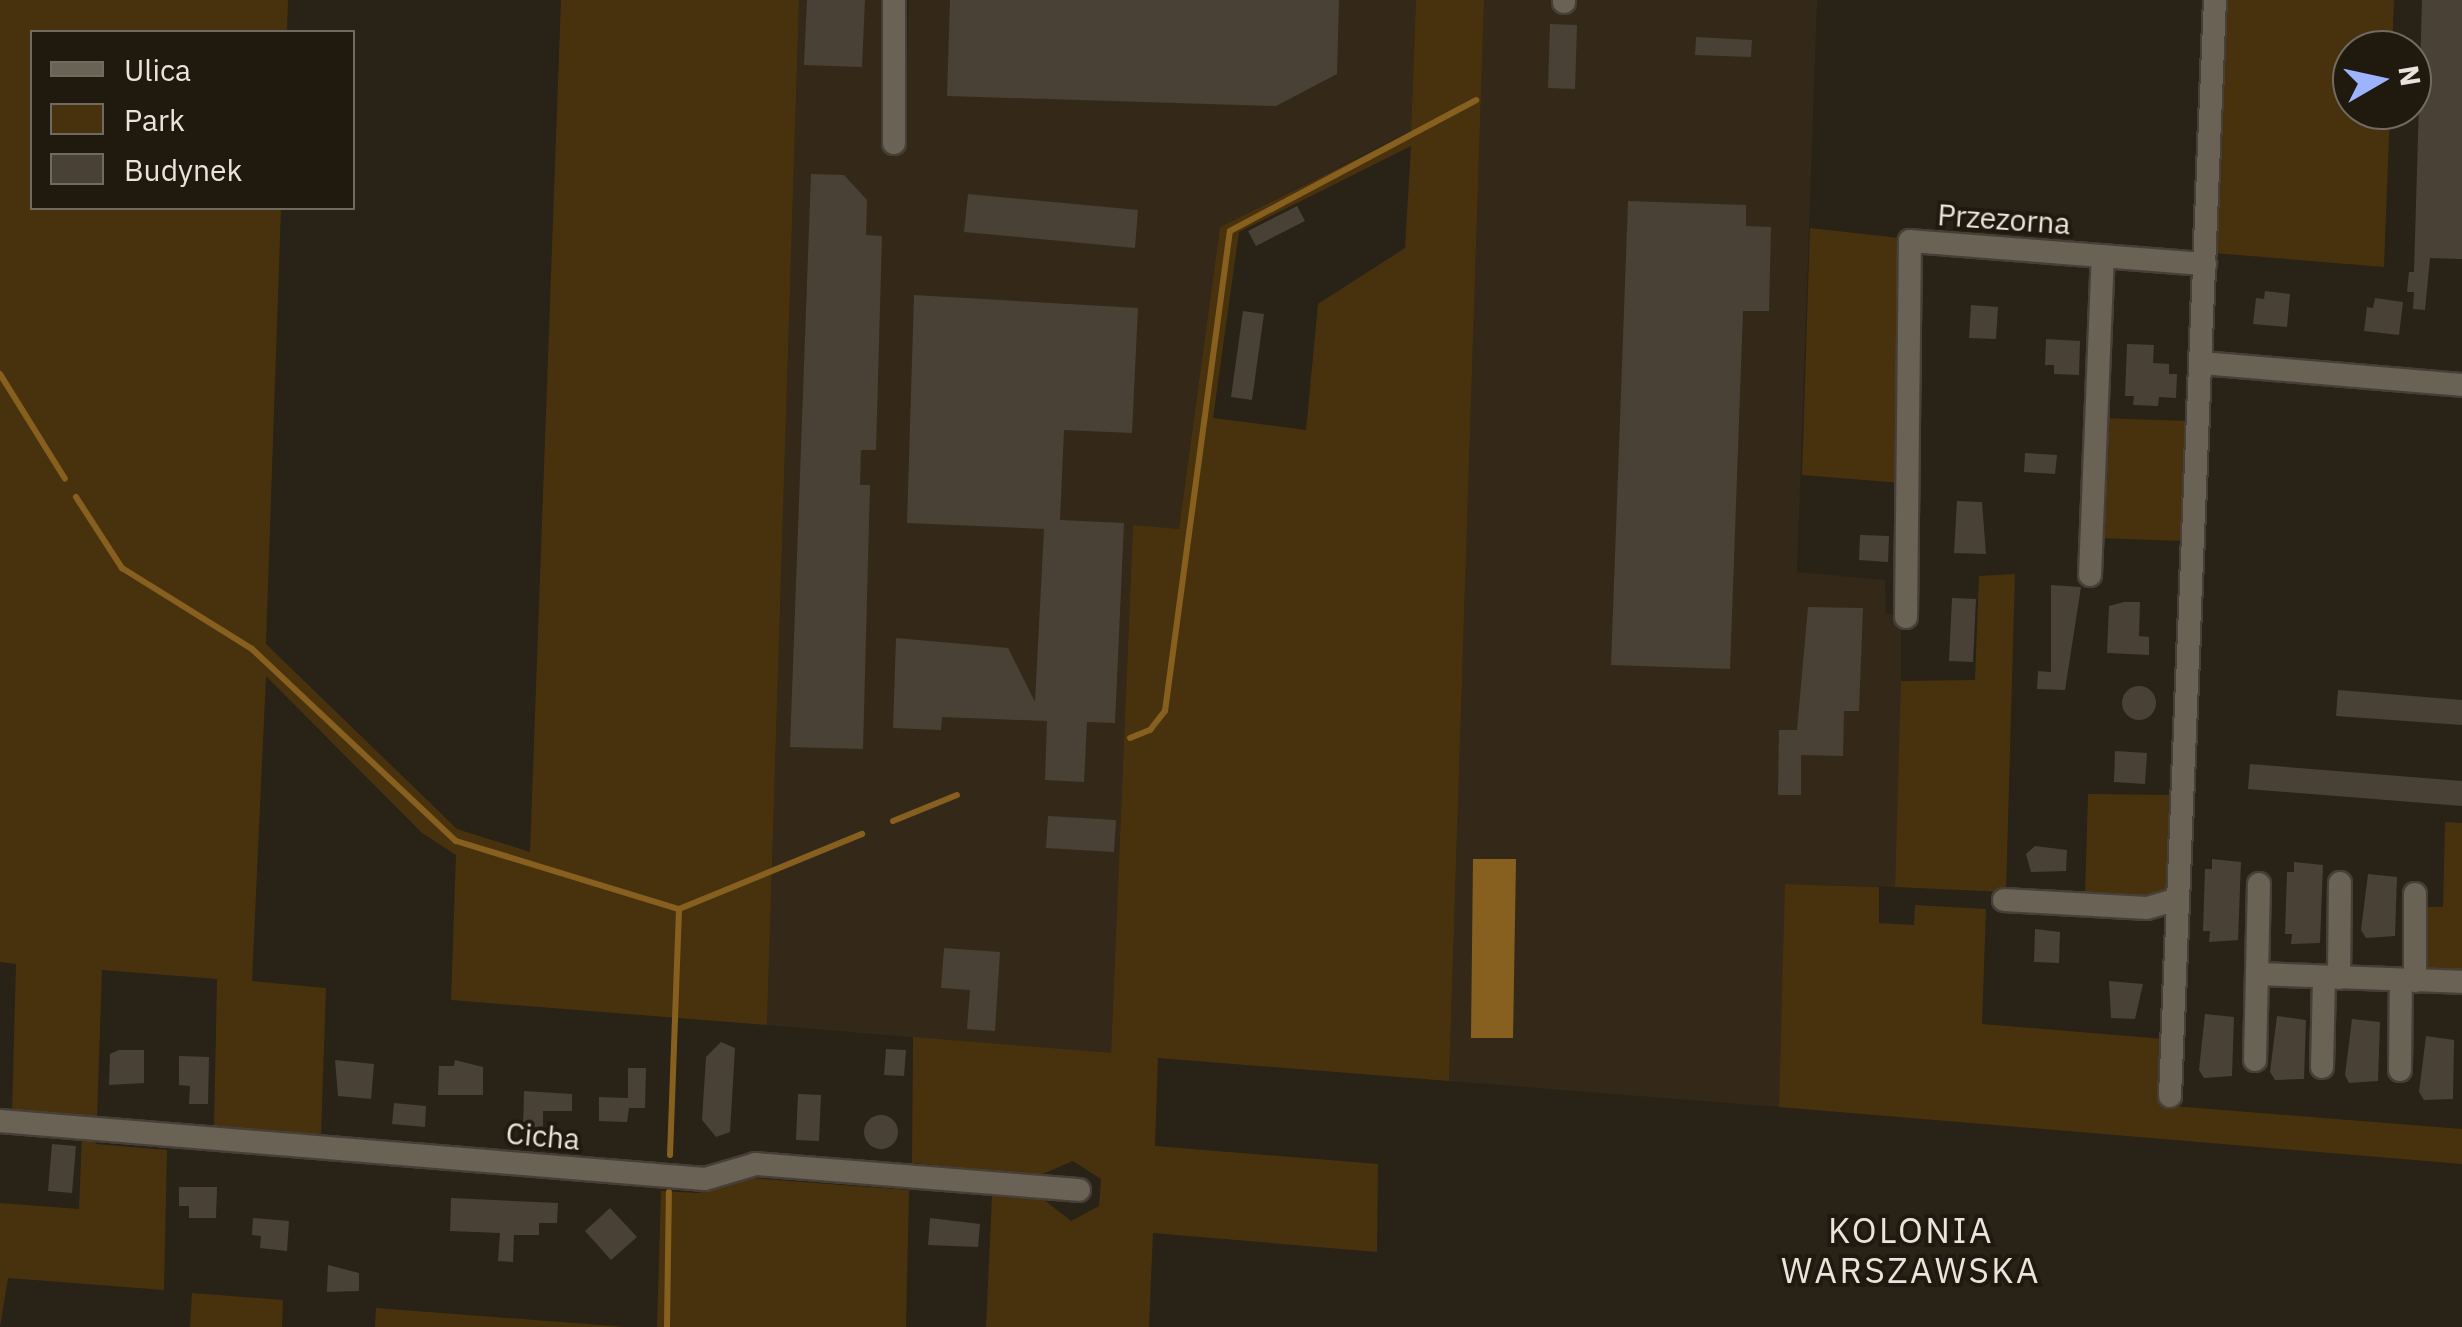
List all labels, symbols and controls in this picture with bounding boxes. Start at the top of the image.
legend [30,30,355,210]
north arrow [2332,30,2432,130]
text: Ulica [124,50,191,89]
text: N [2390,63,2430,88]
text: Park [124,100,185,139]
text: Budynek [124,150,242,189]
street label: Przezorna [1936,196,2072,242]
street label: Cicha [504,1115,582,1157]
district label: KOLONIA WARSZAWSKA [1781,1209,2041,1291]

